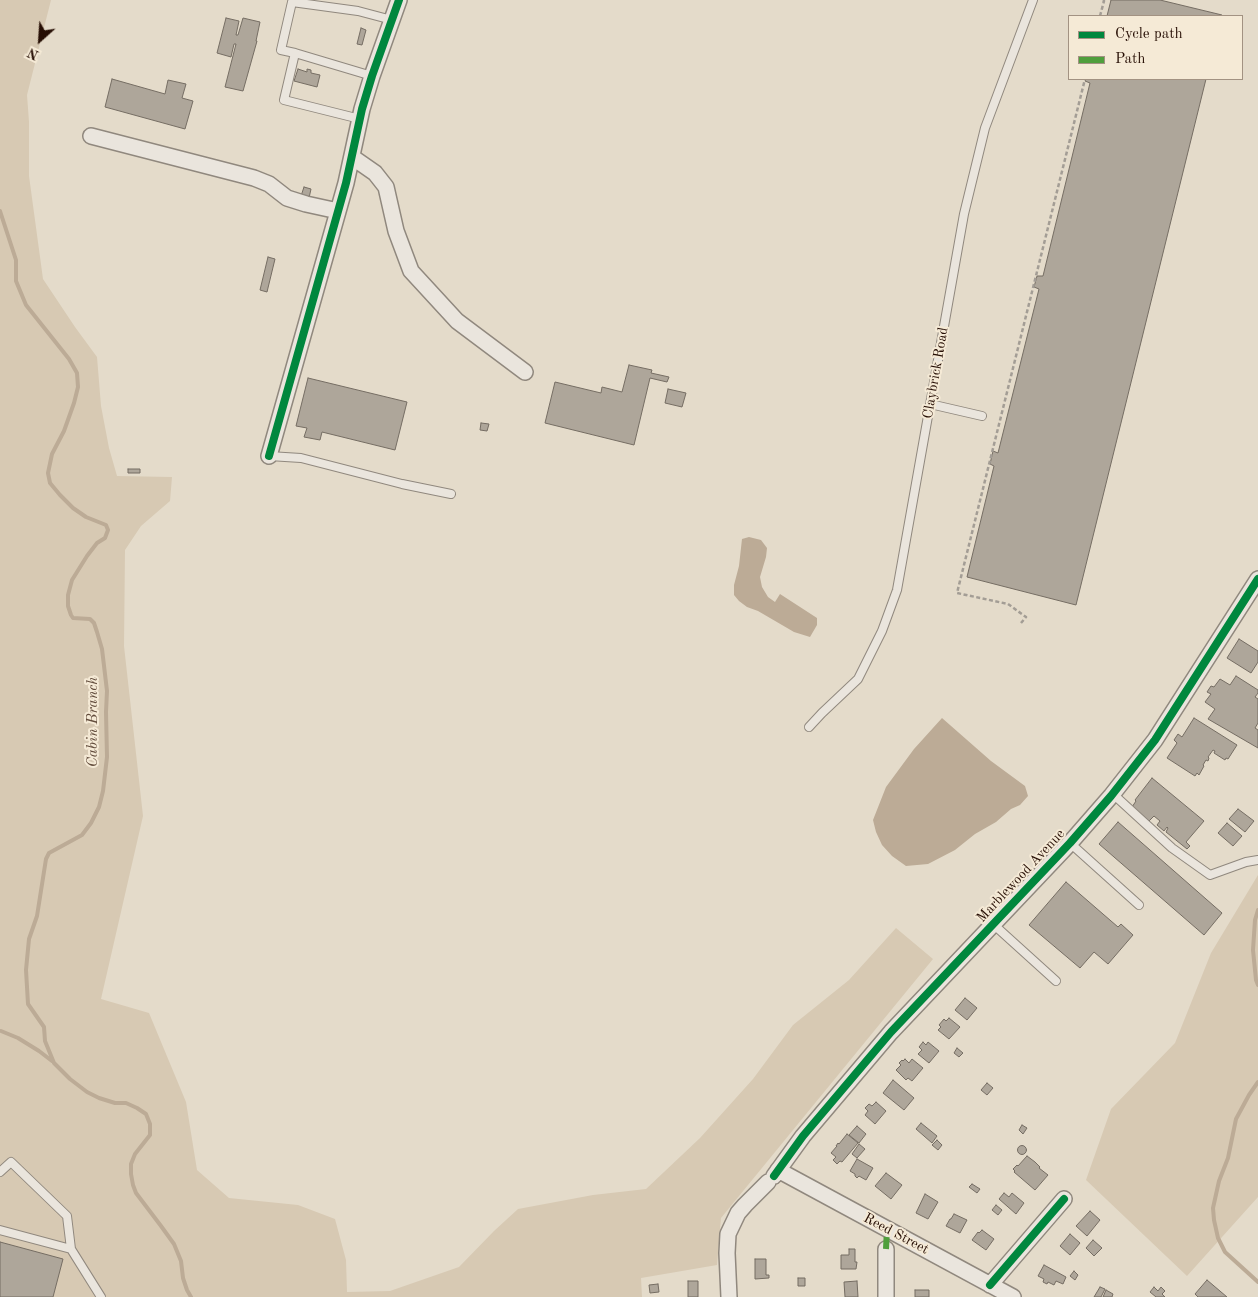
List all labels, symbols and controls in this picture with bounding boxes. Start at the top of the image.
north arrow [15,15,65,65]
legend [1068,15,1243,80]
text: Cycle path [1115,27,1183,42]
text: N [26,45,41,62]
text: Path [1115,52,1145,67]
street label: Claybrick Road [920,326,952,420]
water label: Cabin Branch [84,677,102,767]
street label: Marblewood Avenue [973,826,1069,926]
street label: Reed Street [861,1210,931,1258]

